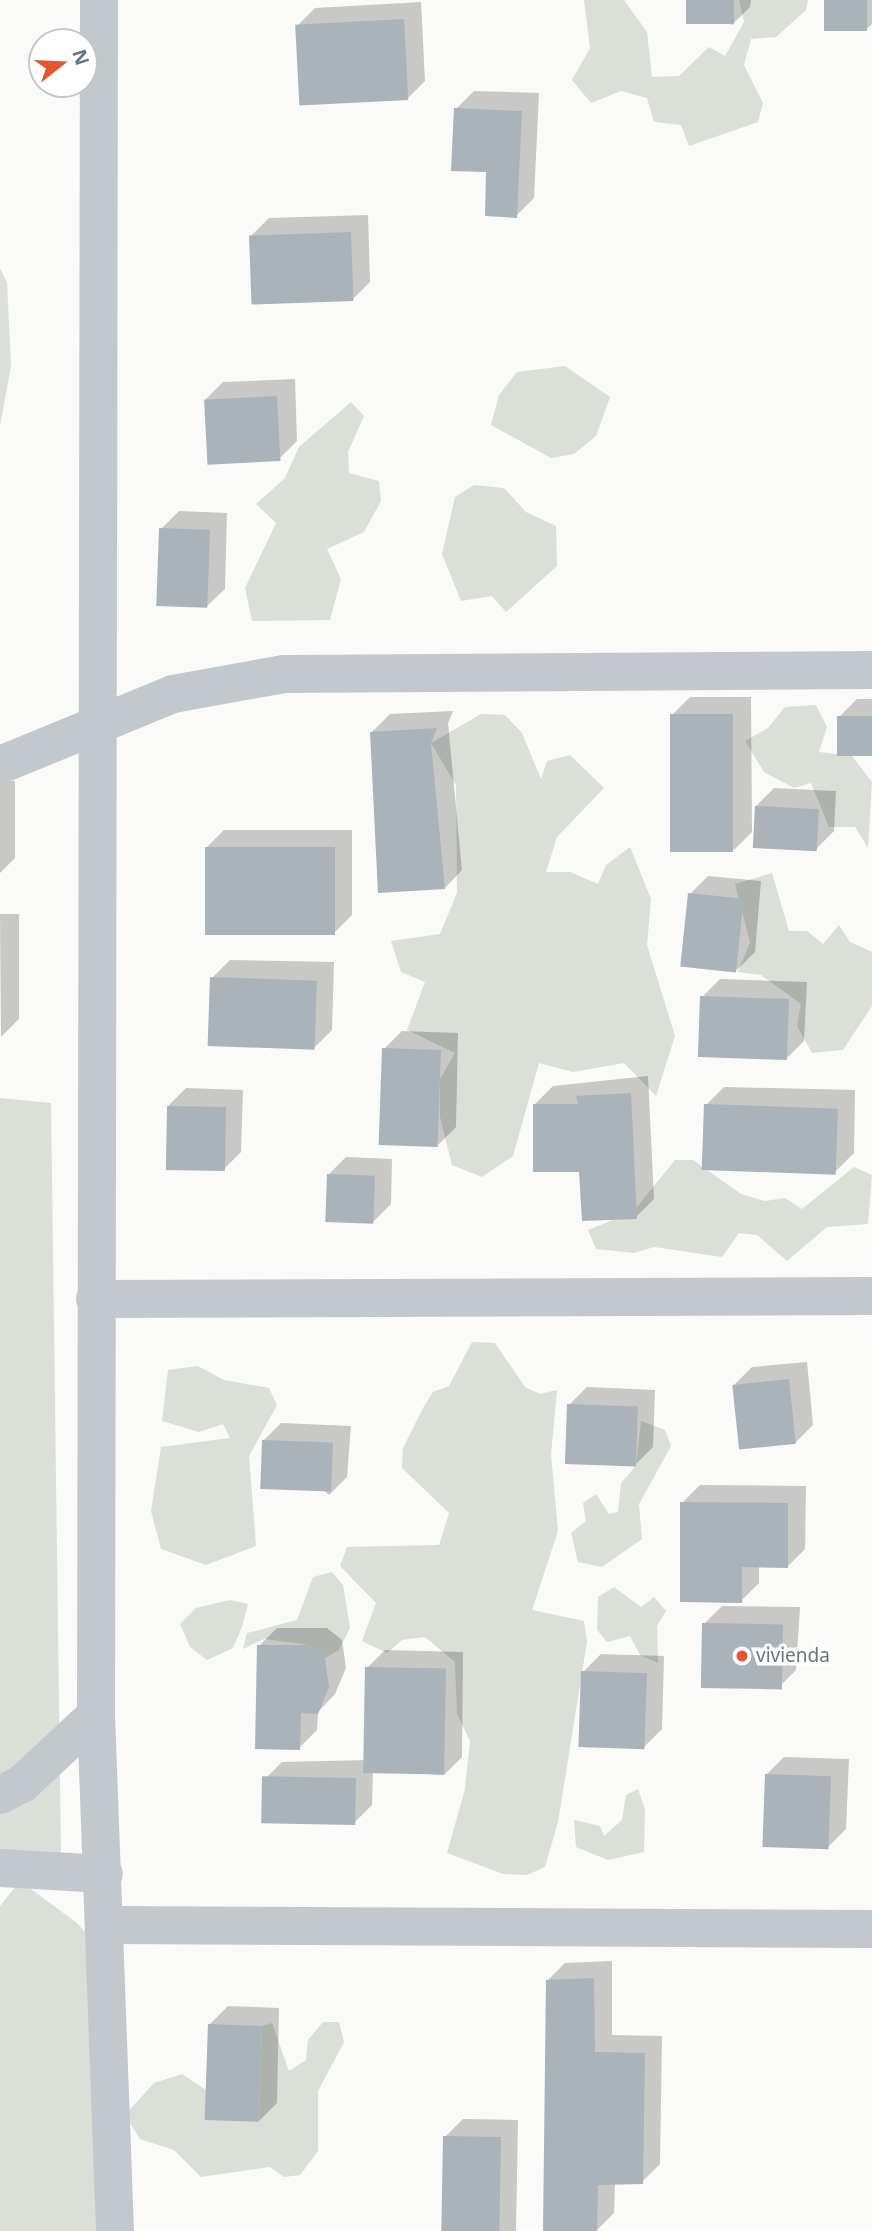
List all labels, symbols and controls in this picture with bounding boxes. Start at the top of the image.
north arrow [28,28,98,98]
text: N [66,46,96,68]
place label: vivienda [756,1645,830,1667]
marker: vivienda [734,1648,750,1664]

